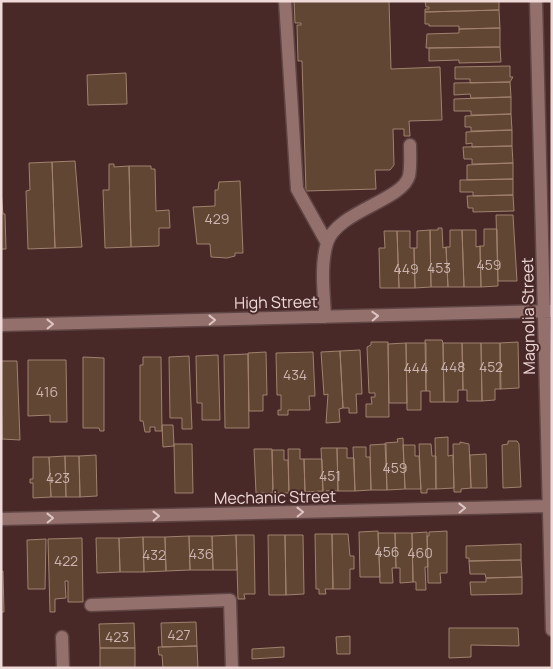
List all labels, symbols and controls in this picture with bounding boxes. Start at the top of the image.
house number: 429 [205,209,229,228]
house number: 459 [476,255,502,274]
street label: Magnolia Street [516,257,540,375]
house number: 453 [427,258,451,277]
house number: 449 [393,259,419,278]
street label: High Street [234,290,318,314]
one-way arrow [371,310,379,321]
one-way arrow [209,315,217,325]
one-way arrow [46,318,54,329]
house number: 448 [441,357,465,376]
house number: 452 [479,357,503,376]
house number: 444 [403,358,429,377]
house number: 434 [283,365,307,384]
house number: 416 [36,382,58,401]
house number: 459 [382,458,408,477]
house number: 451 [319,466,341,485]
house number: 423 [46,468,70,487]
street label: Mechanic Street [214,485,336,509]
one-way arrow [459,503,467,514]
one-way arrow [296,507,304,517]
one-way arrow [152,510,160,521]
one-way arrow [46,513,54,523]
house number: 456 [374,542,400,561]
house number: 460 [407,543,433,562]
house number: 436 [189,544,213,563]
house number: 432 [142,545,166,564]
house number: 422 [54,551,78,570]
house number: 427 [167,625,191,644]
house number: 423 [105,627,129,646]

